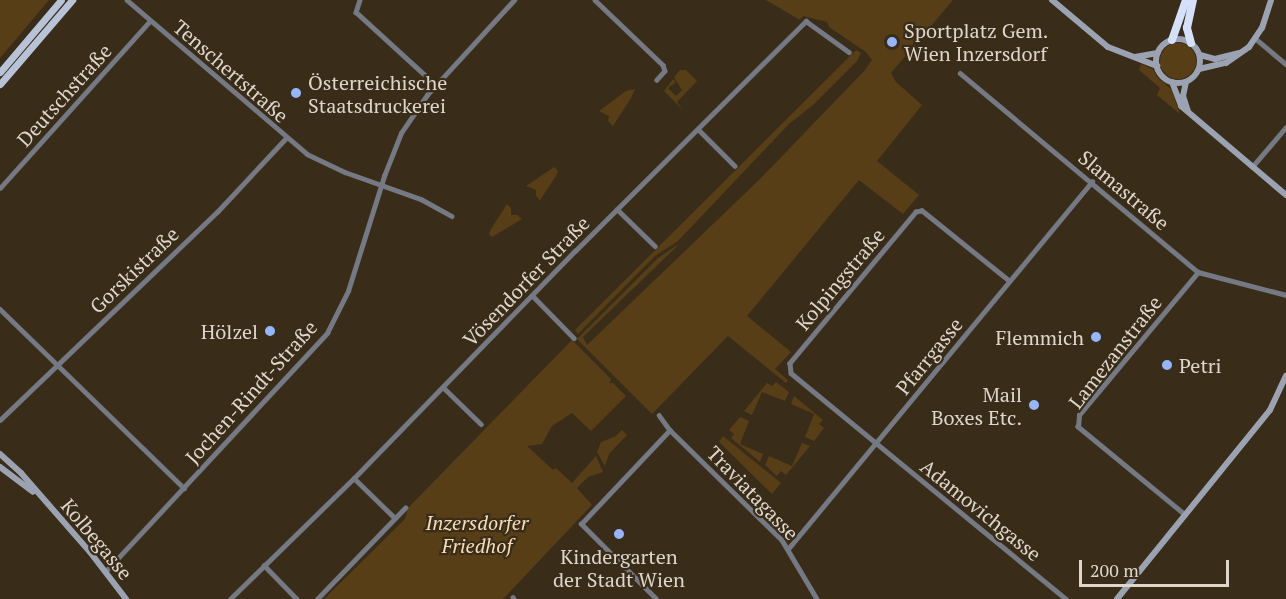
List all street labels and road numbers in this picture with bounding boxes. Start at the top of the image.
street label: Tenschertstraße [169,15,293,127]
street label: Deutschstraße [12,39,116,151]
street label: Slamastraße [1074,145,1174,235]
street label: Vösendorfer Straße [458,211,594,351]
street label: Gorskistraße [85,222,183,318]
street label: Kolpingstraße [790,223,890,335]
street label: Lamezanstraße [1063,291,1167,413]
street label: Pfarrgasse [891,313,967,399]
street label: Jochen-Rindt-Straße [180,315,322,469]
street label: Traviatagasse [702,441,804,545]
street label: Adamovichgasse [916,454,1046,566]
street label: Kolbegasse [56,494,138,584]

